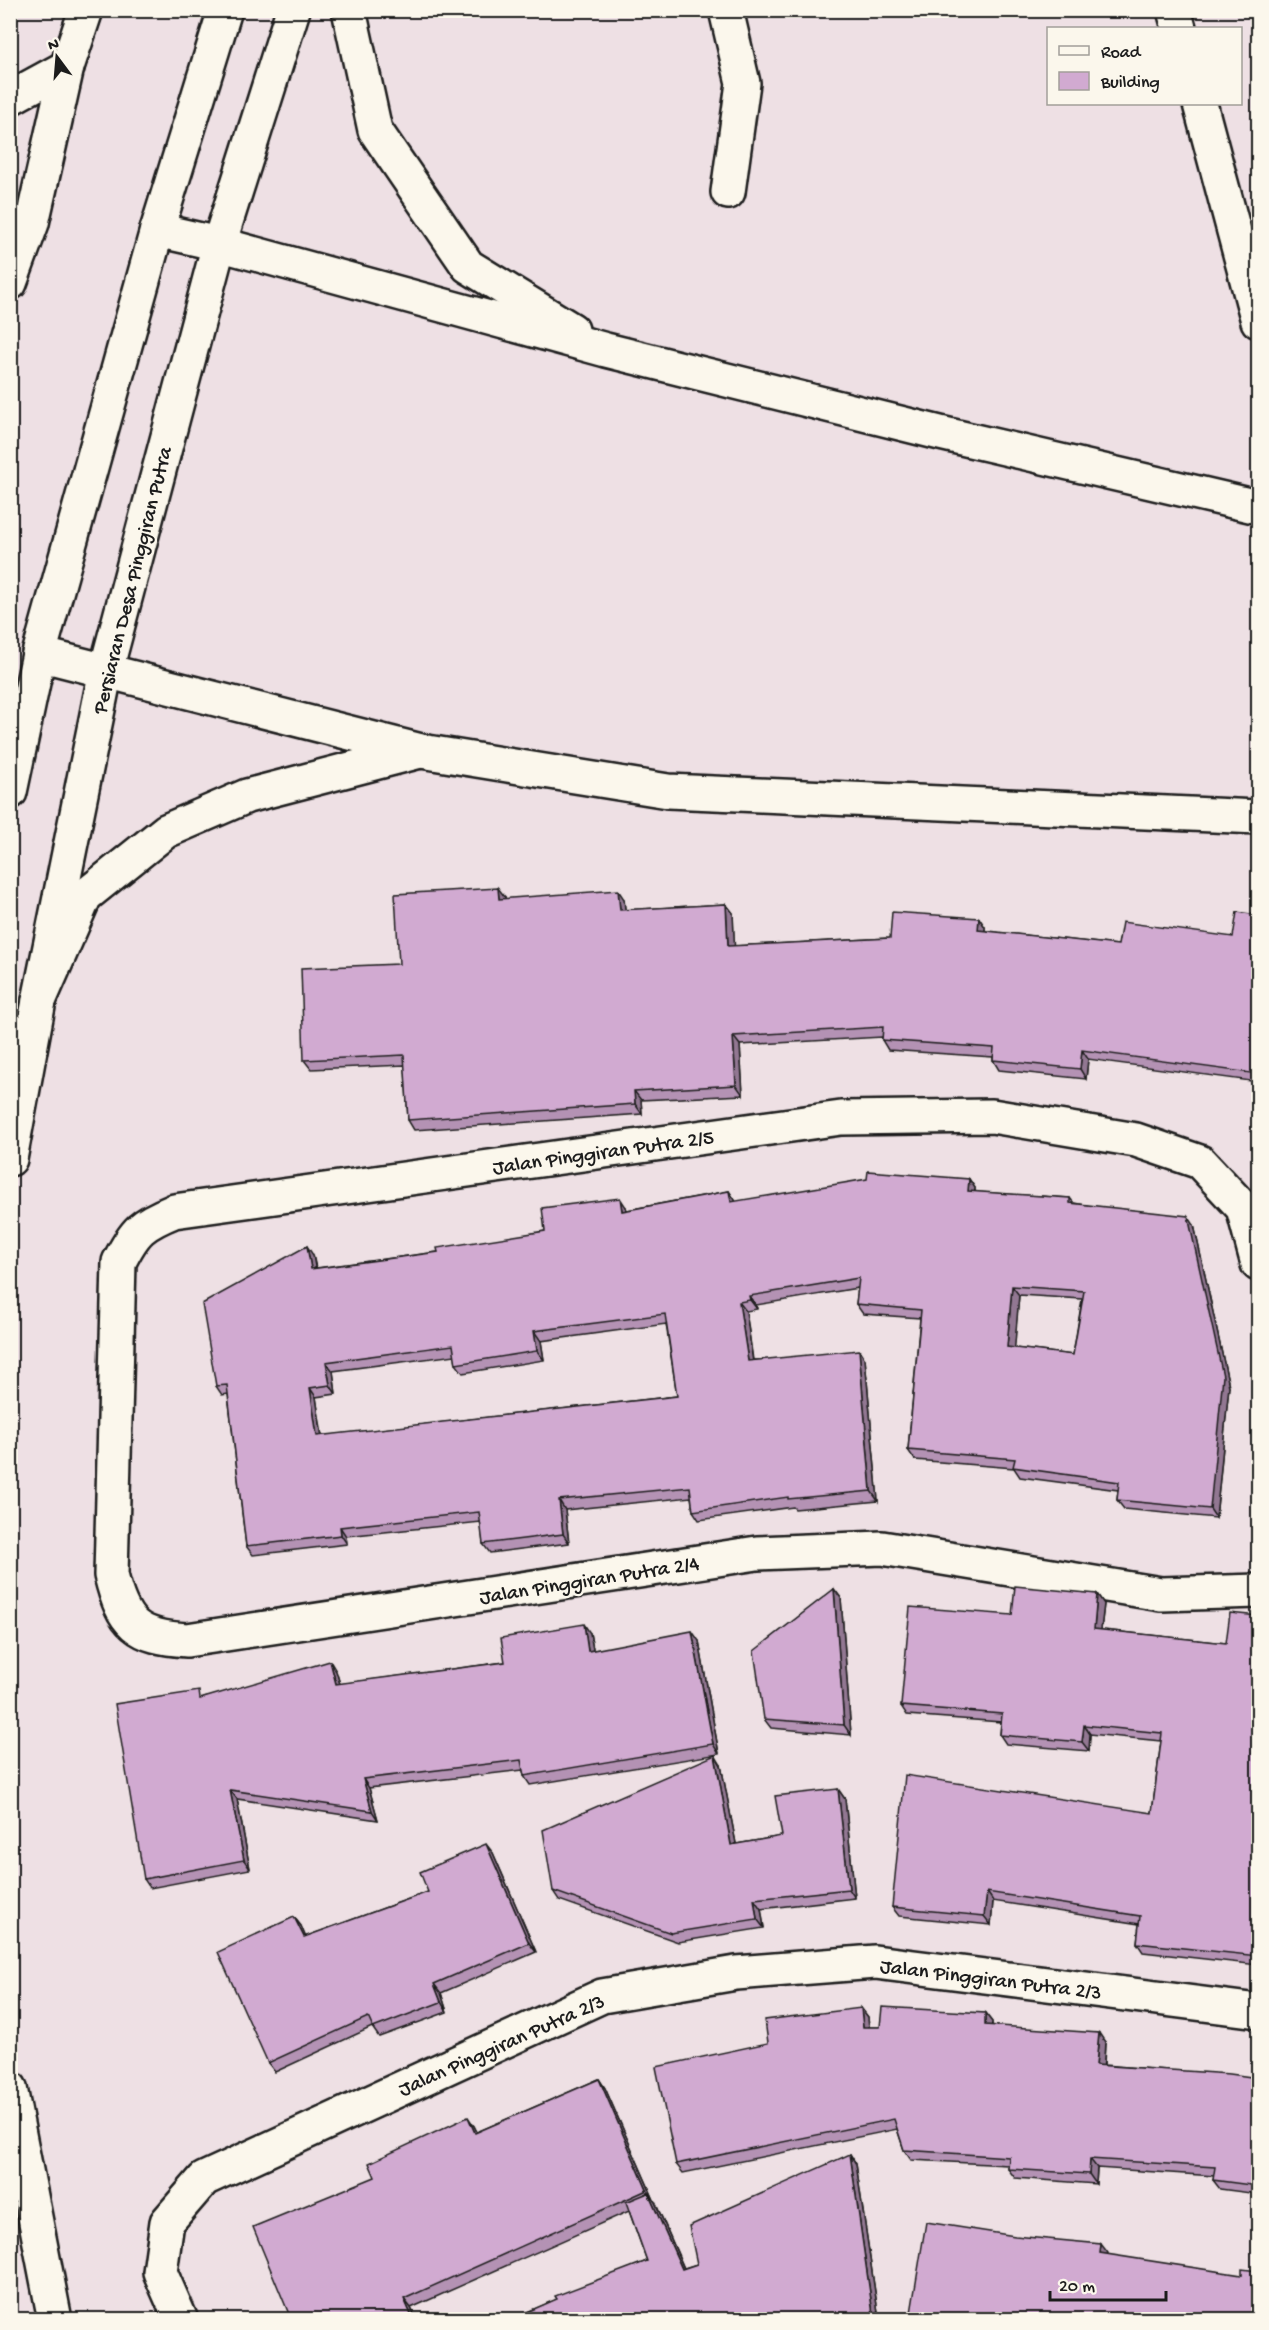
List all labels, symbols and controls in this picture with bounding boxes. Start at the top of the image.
north arrow [27,27,87,87]
legend [1047,27,1242,105]
text: N [46,35,62,57]
text: Road [1101,43,1142,64]
text: Building [1100,73,1160,94]
street label: Persiaran Desa Pinggiran Putra [89,443,180,718]
street label: Jalan Pinggiran Putra 2/5 [491,1127,716,1182]
street label: Jalan Pinggiran Putra 2/4 [478,1553,701,1612]
street label: Jalan Pinggiran Putra 2/3 [878,1955,1103,2007]
street label: Jalan Pinggiran Putra 2/3 [396,1990,609,2104]
scale bar [1050,2264,1166,2302]
text: 20 m [1059,2277,1095,2298]

